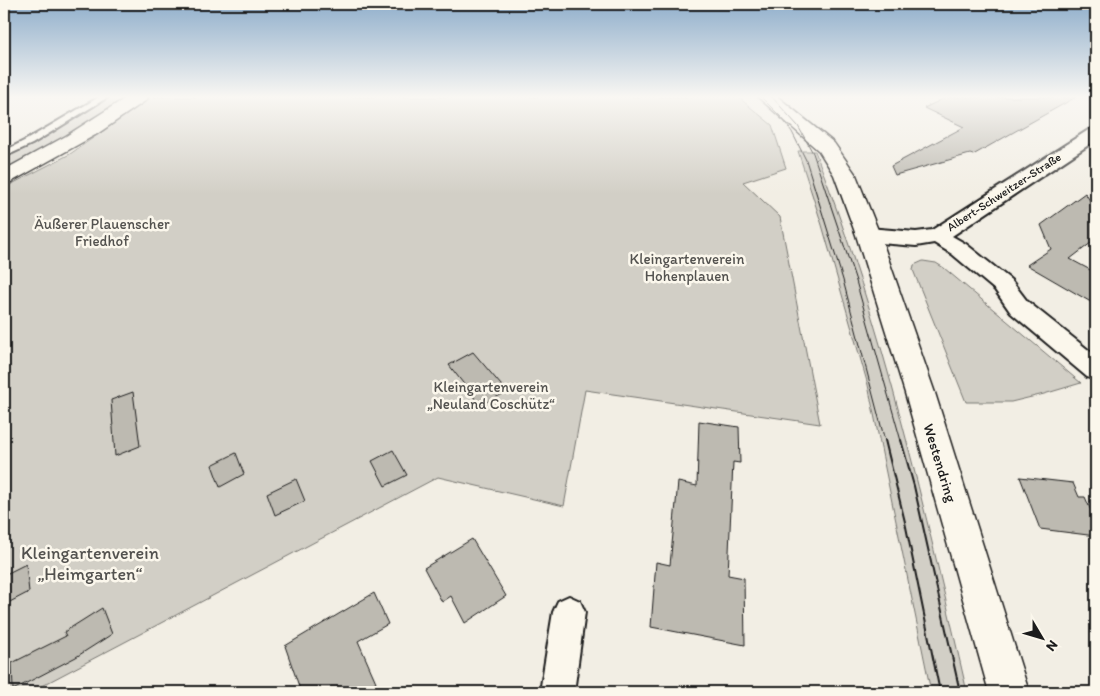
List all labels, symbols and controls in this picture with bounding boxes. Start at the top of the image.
street label: Albert-Schweitzer-Straße [944,150,1064,234]
park label: Äußerer Plauenscher Friedhof [34,215,170,250]
park label: Kleingartenverein Hohenplauen [630,250,745,285]
park label: Kleingartenverein „Neuland Coschütz“ [427,378,555,413]
street label: Westendring [920,421,961,505]
park label: Kleingartenverein „Heimgarten“ [21,542,159,585]
north arrow [1018,614,1068,664]
text: N [1042,637,1061,655]

